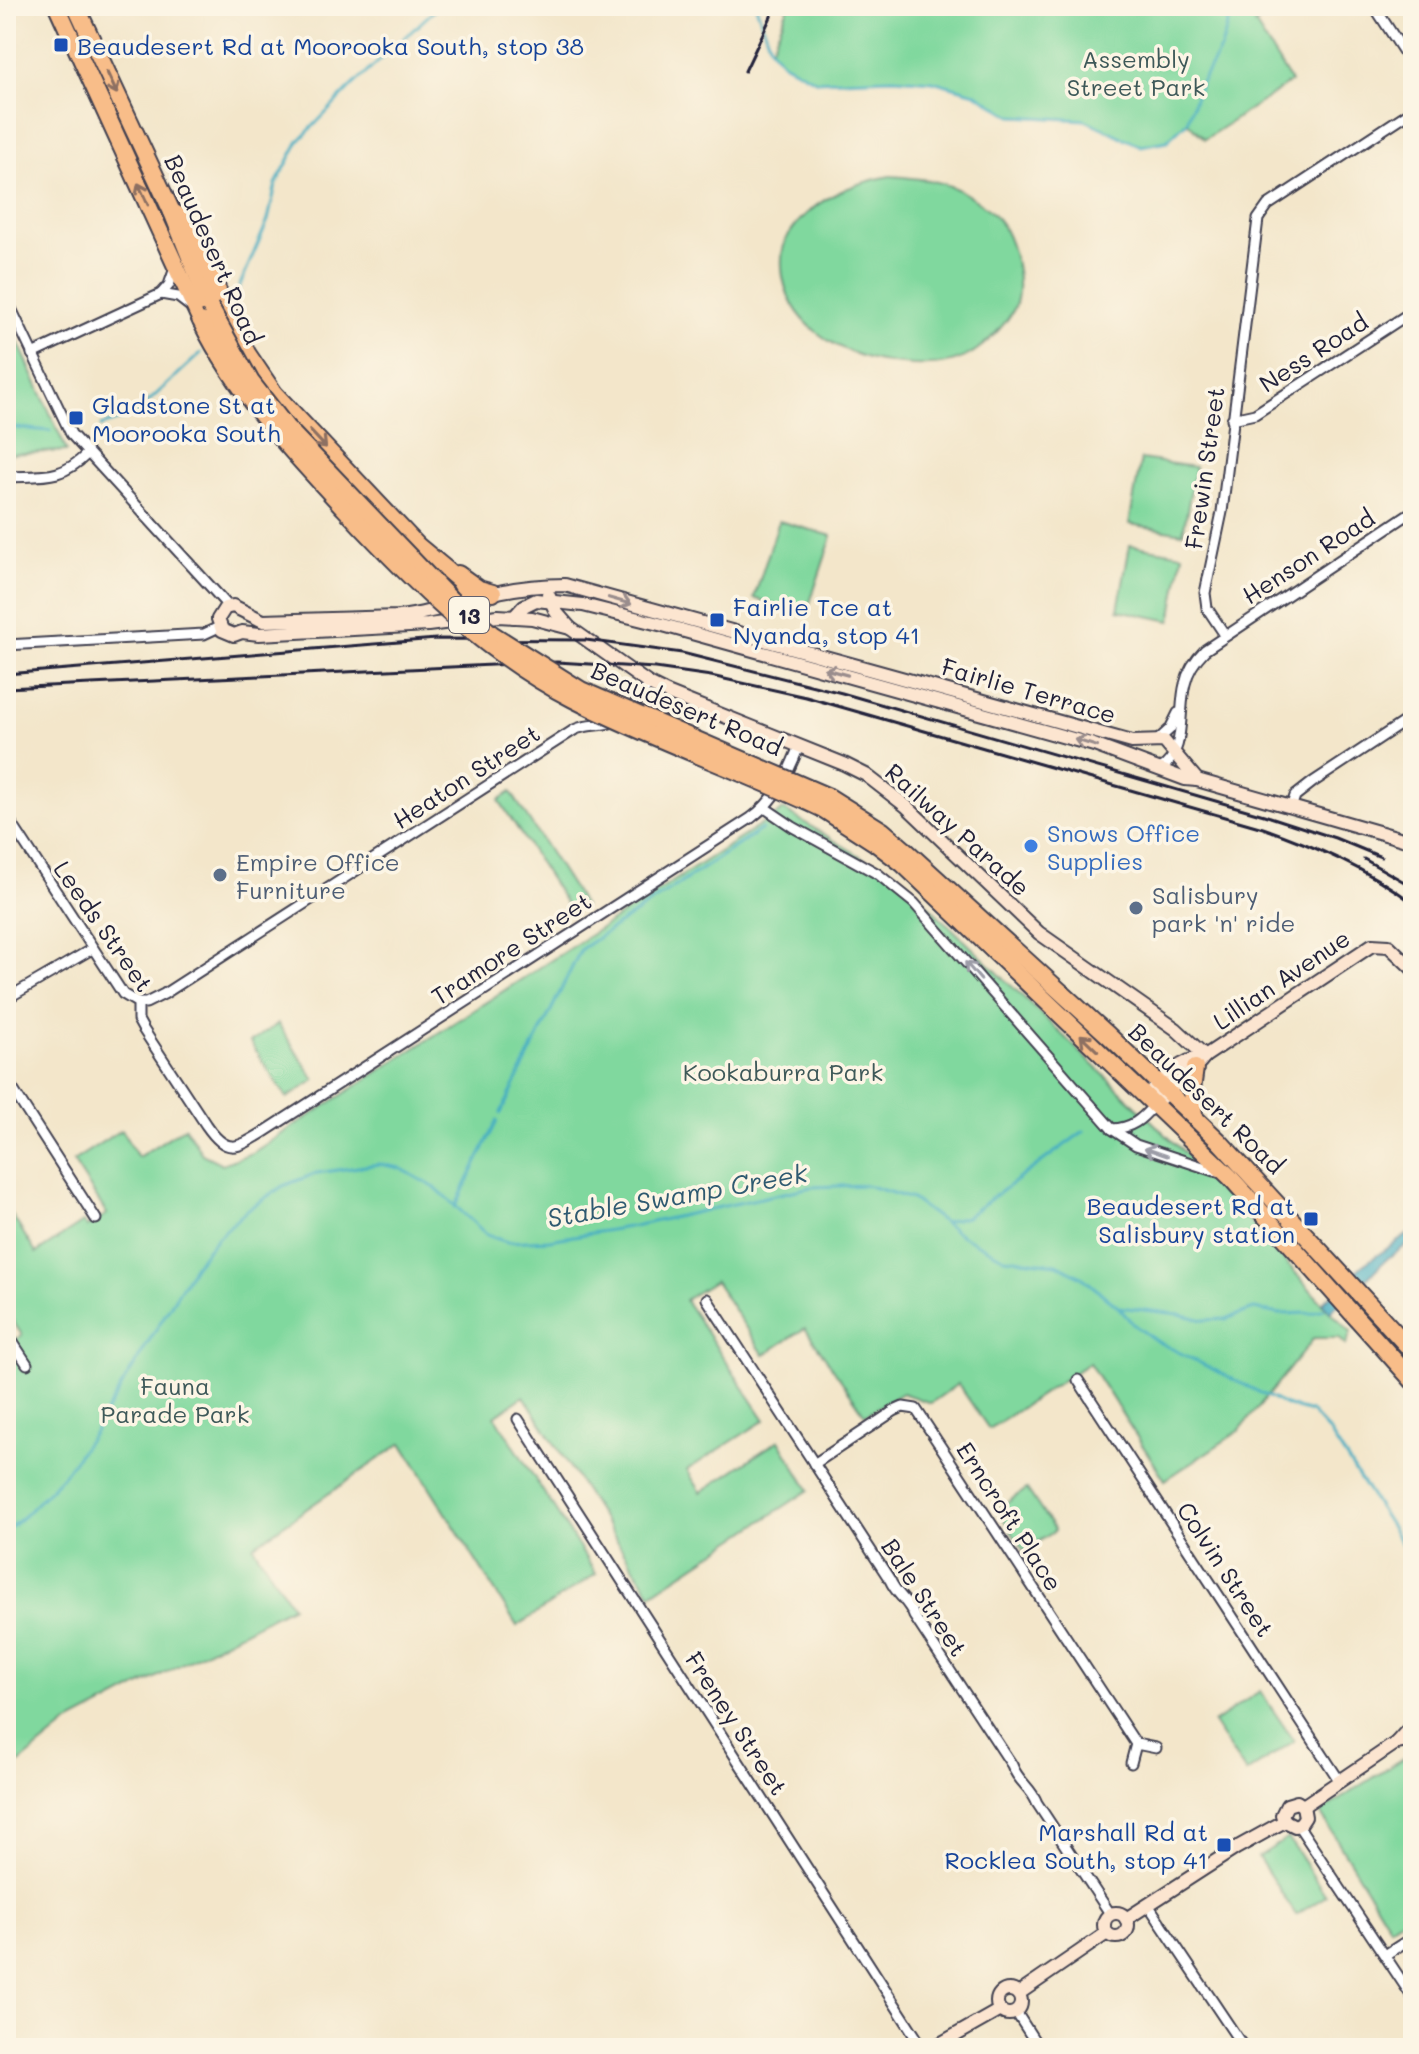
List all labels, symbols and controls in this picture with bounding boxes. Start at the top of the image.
place label: Beaudesert Rd at Moorooka South, stop 38 [77,30,584,61]
marker: Beaudesert Rd at Moorooka South, stop 38 [52,36,70,54]
park label: Assembly Street Park [1067,43,1205,102]
one-way arrow [105,70,120,95]
street label: Beaudesert Road [158,149,270,349]
one-way arrow [135,183,150,207]
street label: Ness Road [1253,305,1373,399]
street label: Frewin Street [1177,385,1231,551]
place label: Gladstone St at Moorooka South [92,389,280,448]
marker: Gladstone St at Moorooka South [67,409,85,427]
one-way arrow [308,429,327,449]
street label: Henson Road [1236,502,1380,610]
place label: Fairlie Tce at Nyanda, stop 41 [733,591,920,650]
one-way arrow [607,595,633,610]
road number: 13 [449,597,489,633]
marker: Fairlie Tce at Nyanda, stop 41 [708,611,726,629]
street label: Fairlie Terrace [938,650,1120,730]
street label: Beaudesert Road [587,654,787,762]
one-way arrow [824,664,850,679]
street label: Heaton Street [387,717,545,835]
one-way arrow [1074,735,1100,750]
street label: Railway Parade [879,756,1037,902]
place label: Snows Office Supplies [1047,817,1200,876]
marker: Snows Office Supplies [1022,837,1040,855]
place label: Empire Office Furniture [236,846,400,905]
street label: Leeds Street [47,854,161,998]
marker: Empire Office Furniture [211,866,229,884]
place label: Salisbury park 'n' ride [1152,879,1295,938]
street label: Tramore Street [425,885,597,1011]
marker: Salisbury park 'n' ride [1127,899,1145,917]
street label: Lillian Avenue [1207,922,1355,1036]
one-way arrow [964,962,982,982]
street label: Beaudesert Road [1123,1016,1291,1180]
one-way arrow [1079,1034,1099,1053]
park label: Kookaburra Park [683,1056,883,1087]
one-way arrow [1144,1143,1169,1158]
water label: Stable Swamp Creek [544,1155,811,1235]
place label: Beaudesert Rd at Salisbury station [1086,1190,1295,1249]
marker: Beaudesert Rd at Salisbury station [1302,1210,1320,1228]
park label: Fauna Parade Park [101,1370,249,1429]
street label: Erncroft Place [950,1436,1070,1596]
street label: Colvin Street [1171,1496,1281,1642]
street label: Bale Street [875,1532,975,1662]
street label: Freney Street [679,1645,795,1801]
place label: Marshall Rd at Rocklea South, stop 41 [944,1816,1208,1875]
marker: Marshall Rd at Rocklea South, stop 41 [1215,1836,1233,1854]

